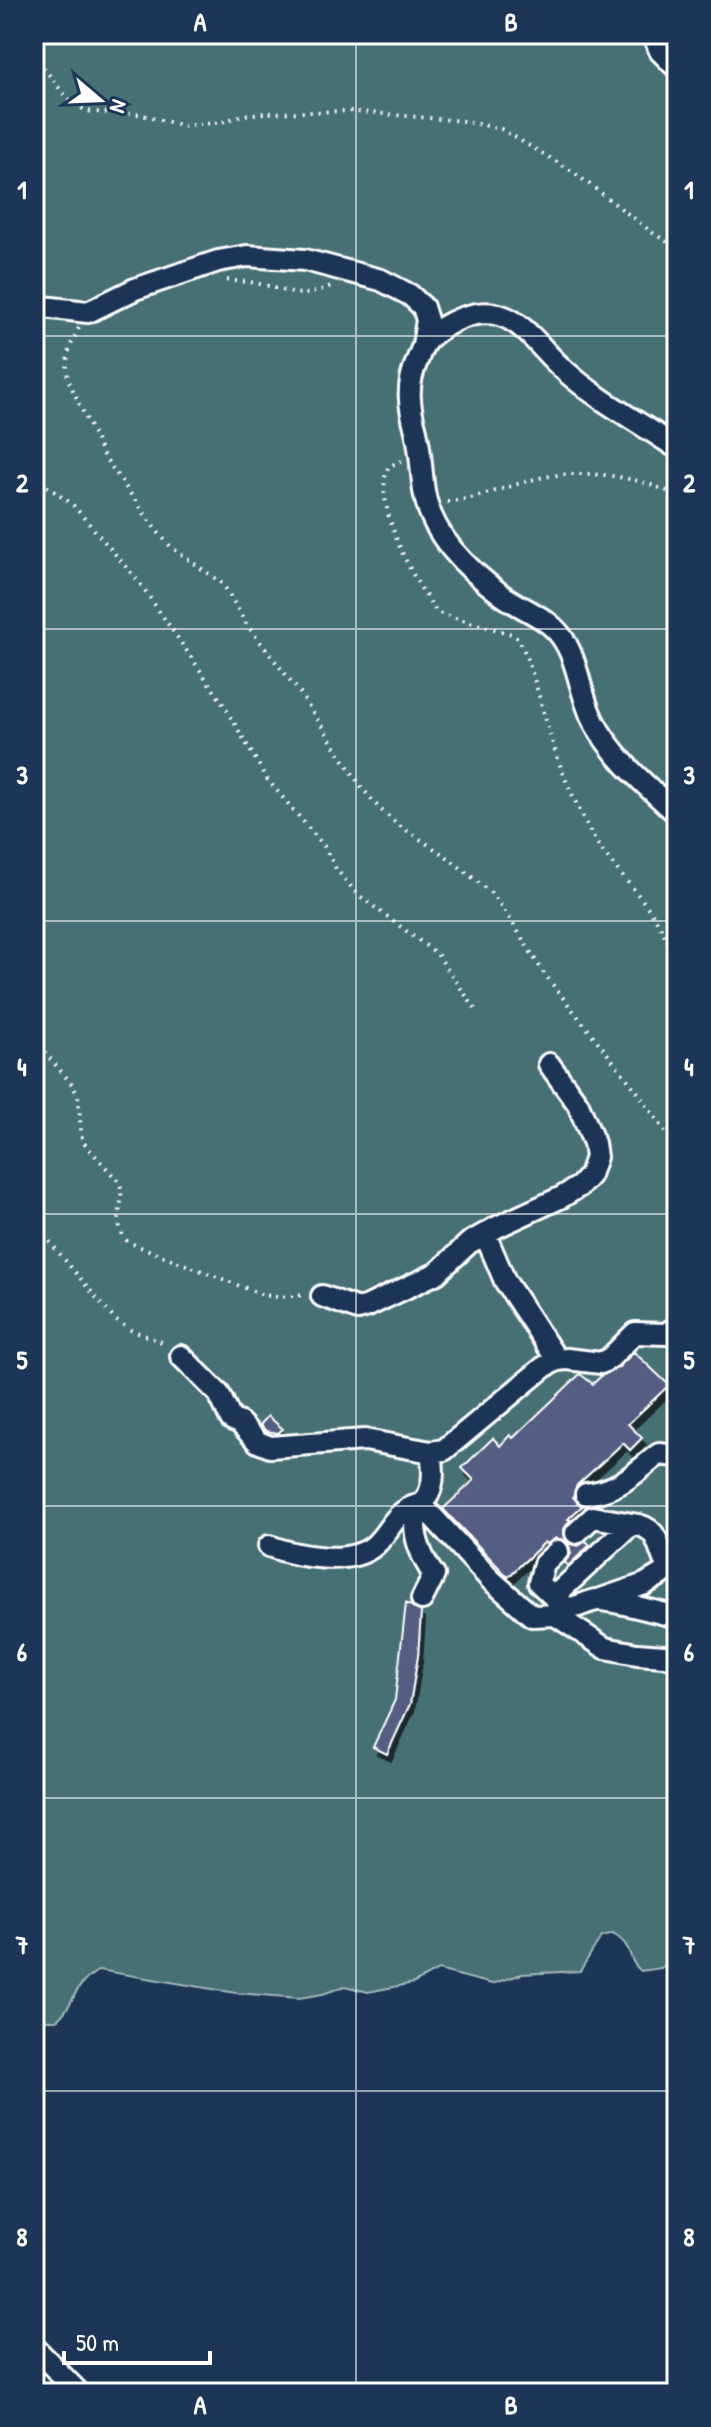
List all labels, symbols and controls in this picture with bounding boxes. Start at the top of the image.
text: A [194,4,207,39]
text: B [504,4,518,39]
north arrow [60,60,140,140]
text: N [103,96,135,117]
text: 1 [17,172,27,207]
text: 1 [684,172,694,207]
text: 2 [16,465,29,500]
text: 2 [683,465,696,500]
text: 3 [16,757,28,792]
text: 3 [683,757,695,792]
text: 4 [17,1049,27,1084]
text: 4 [684,1049,694,1084]
text: 5 [17,1342,28,1377]
text: 5 [684,1342,695,1377]
text: 6 [17,1634,28,1669]
text: 6 [684,1634,695,1669]
text: 7 [15,1927,29,1962]
text: 7 [682,1927,696,1962]
text: 8 [16,2219,28,2254]
text: 8 [683,2219,695,2254]
scale bar [64,2315,210,2365]
text: 50 m [76,2326,119,2358]
text: A [194,2387,207,2422]
text: B [504,2387,518,2422]

